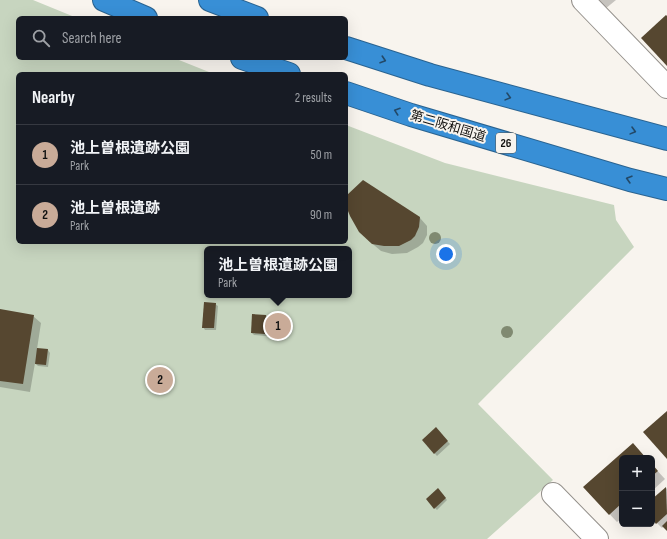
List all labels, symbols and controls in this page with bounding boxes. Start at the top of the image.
search box [16,16,348,60]
icon: search [30,27,52,49]
text: Search here [62,29,122,48]
one-way arrow [379,55,386,64]
text: Nearby [32,88,75,108]
text: 2 results [295,90,332,106]
one-way arrow [504,92,511,100]
one-way arrow [394,107,401,116]
street label: 第二阪和国道 [408,107,488,145]
one-way arrow [629,126,636,135]
road number: 26 [496,133,516,153]
text: 池上曽根遺跡公園 [70,139,190,158]
text: 1 [42,147,48,163]
text: 50 m [311,147,332,163]
text: Park [70,158,89,174]
one-way arrow [626,175,633,184]
text: 池上曽根遺跡 [70,199,160,218]
text: 2 [42,207,48,223]
text: 90 m [310,207,332,223]
text: Park [70,218,89,234]
your location [436,244,456,264]
popup [204,246,352,298]
text: 池上曽根遺跡公園 [218,256,338,275]
text: Park [218,275,237,291]
pin: 1 [265,311,291,341]
pin: 2 [147,365,173,395]
map controls [619,455,655,527]
button: + [619,455,655,491]
button: − [619,491,655,527]

